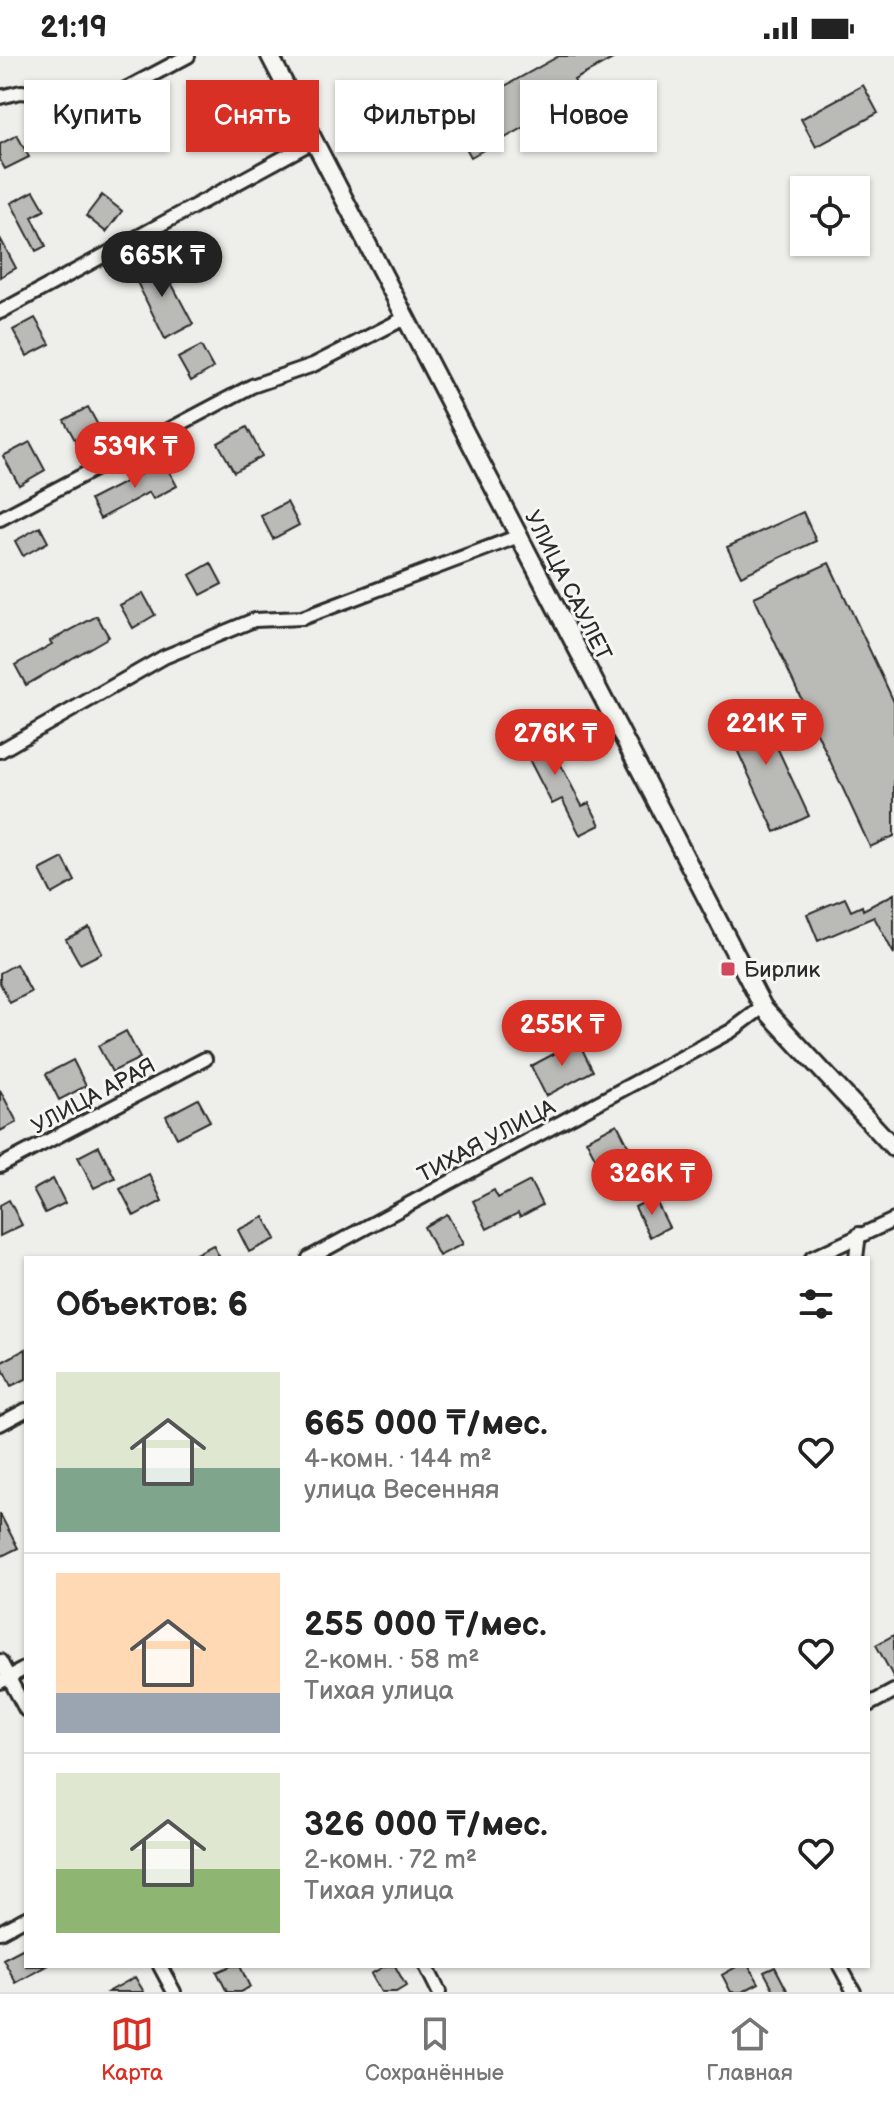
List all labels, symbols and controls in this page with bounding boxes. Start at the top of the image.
text: 21:19 [40,10,107,46]
chip: Купить [24,80,170,152]
chip: Снять [186,80,319,152]
chip: Фильтры [335,80,504,152]
chip: Новое [520,80,657,152]
map controls [790,176,870,256]
button: locate [790,176,870,256]
pin: 665K ₸ [97,231,227,299]
text: 665K ₸ [119,241,205,272]
pin: 539K ₸ [70,422,200,490]
text: 539K ₸ [93,432,177,463]
street label: УЛИЦА САУЛЕТ [518,506,617,665]
pin: 221K ₸ [701,699,831,767]
pin: 276K ₸ [490,709,620,777]
text: 221K ₸ [726,709,806,740]
text: 276K ₸ [513,719,597,750]
place label: Бирлик [744,957,820,984]
marker: Бирлик [719,960,737,978]
pin: 255K ₸ [497,1000,627,1068]
text: 255K ₸ [520,1010,604,1041]
street label: УЛИЦА АРАЯ [27,1052,160,1140]
street label: ТИХАЯ УЛИЦА [413,1093,561,1189]
pin: 326K ₸ [587,1149,717,1217]
text: 326K ₸ [609,1159,695,1190]
icon: filters [794,1282,838,1326]
text: Объектов: 6 [56,1284,248,1325]
text: 665 000 ₸/мес. [304,1403,548,1444]
icon: home [120,1404,216,1500]
icon: heart [794,1430,838,1474]
text: 4-комн. · 144 m² [304,1444,492,1475]
text: улица Весенняя [304,1475,500,1506]
text: 255 000 ₸/мес. [304,1604,547,1645]
icon: home [120,1605,216,1701]
icon: heart [794,1631,838,1675]
text: 2-комн. · 58 m² [304,1645,480,1676]
text: Тихая улица [304,1676,454,1707]
text: 326 000 ₸/мес. [304,1804,548,1845]
icon: home [120,1805,216,1901]
icon: heart [794,1831,838,1875]
text: 2-комн. · 72 m² [304,1845,477,1876]
text: Тихая улица [304,1876,454,1907]
tab: Карта [101,2012,163,2087]
tab: Сохранённые [365,2012,504,2087]
tab: Главная [706,2012,793,2087]

